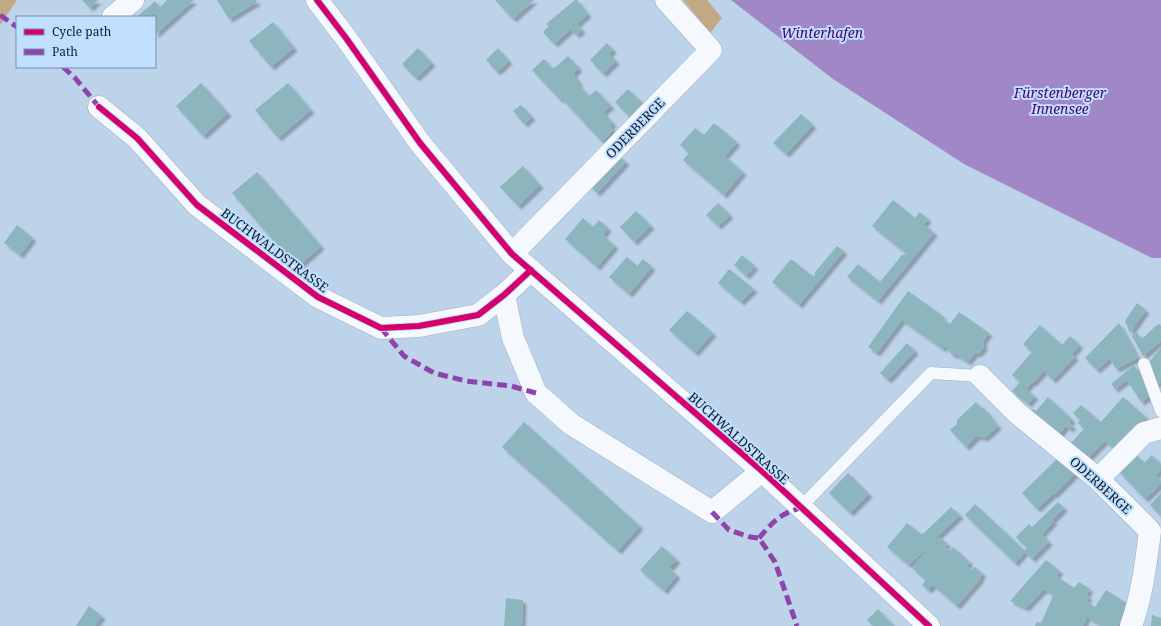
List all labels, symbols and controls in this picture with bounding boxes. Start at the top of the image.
legend [16,16,156,68]
text: Cycle path [52,23,112,40]
water label: Winterhafen [781,23,864,42]
text: Path [52,43,78,60]
water label: Fürstenberger Innensee [1013,83,1107,118]
street label: ODERBERGE [601,94,669,162]
street label: BUCHWALDSTRASSE [218,204,332,296]
street label: BUCHWALDSTRASSE [685,388,793,488]
street label: ODERBERGE [1066,452,1136,518]

